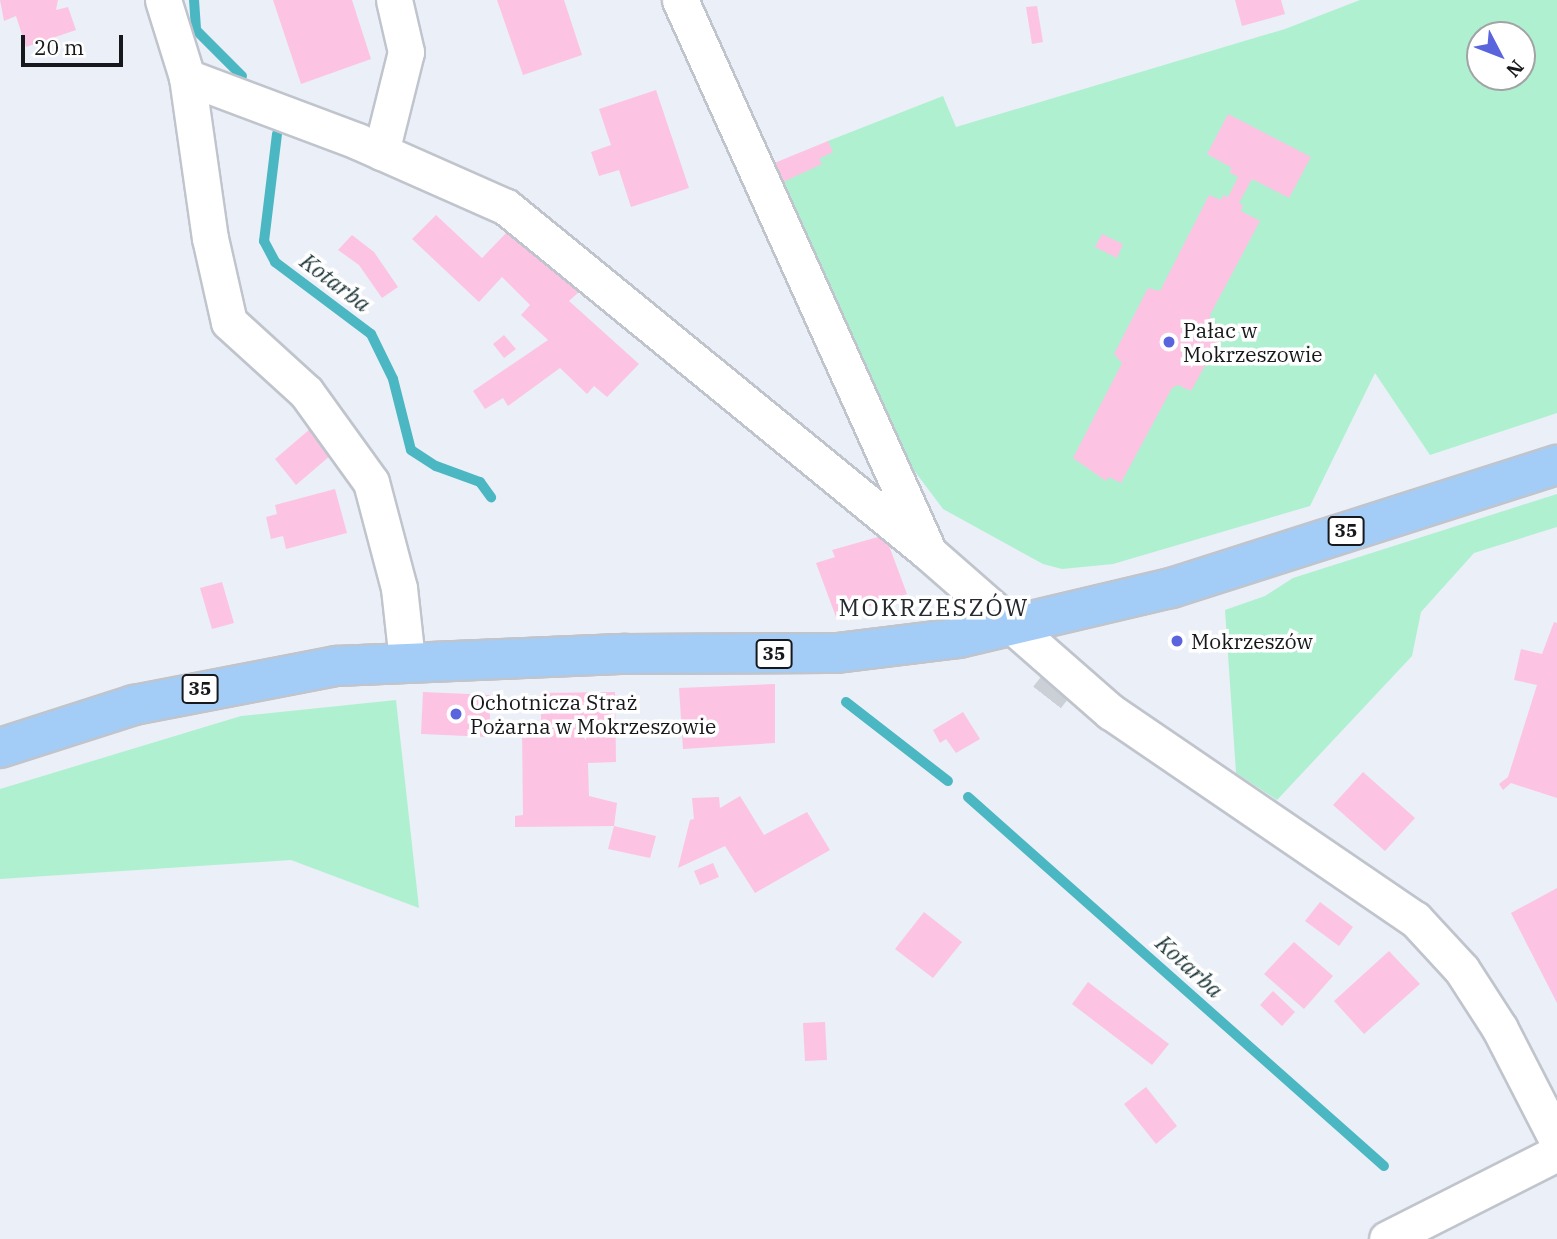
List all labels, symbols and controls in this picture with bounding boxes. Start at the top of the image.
scale bar [24,21,126,65]
north arrow [1466,21,1536,91]
text: 20 m [34,33,84,61]
text: N [1501,55,1529,82]
water label: Kotarba [295,247,377,317]
place label: Pałac w Mokrzeszowie [1183,317,1323,367]
marker: Pałac w Mokrzeszowie [1161,334,1177,350]
road number: 35 [1327,516,1365,546]
district label: MOKRZESZÓW [840,594,1028,622]
place label: Mokrzeszów [1191,628,1313,654]
marker: Mokrzeszów [1169,633,1185,649]
road number: 35 [755,638,793,670]
road number: 35 [181,674,219,704]
place label: Ochotnicza Straż Pożarna w Mokrzeszowie [470,689,716,739]
marker: Ochotnicza Straż Pożarna w Mokrzeszowie [448,706,464,722]
water label: Kotarba [1151,929,1229,1003]

